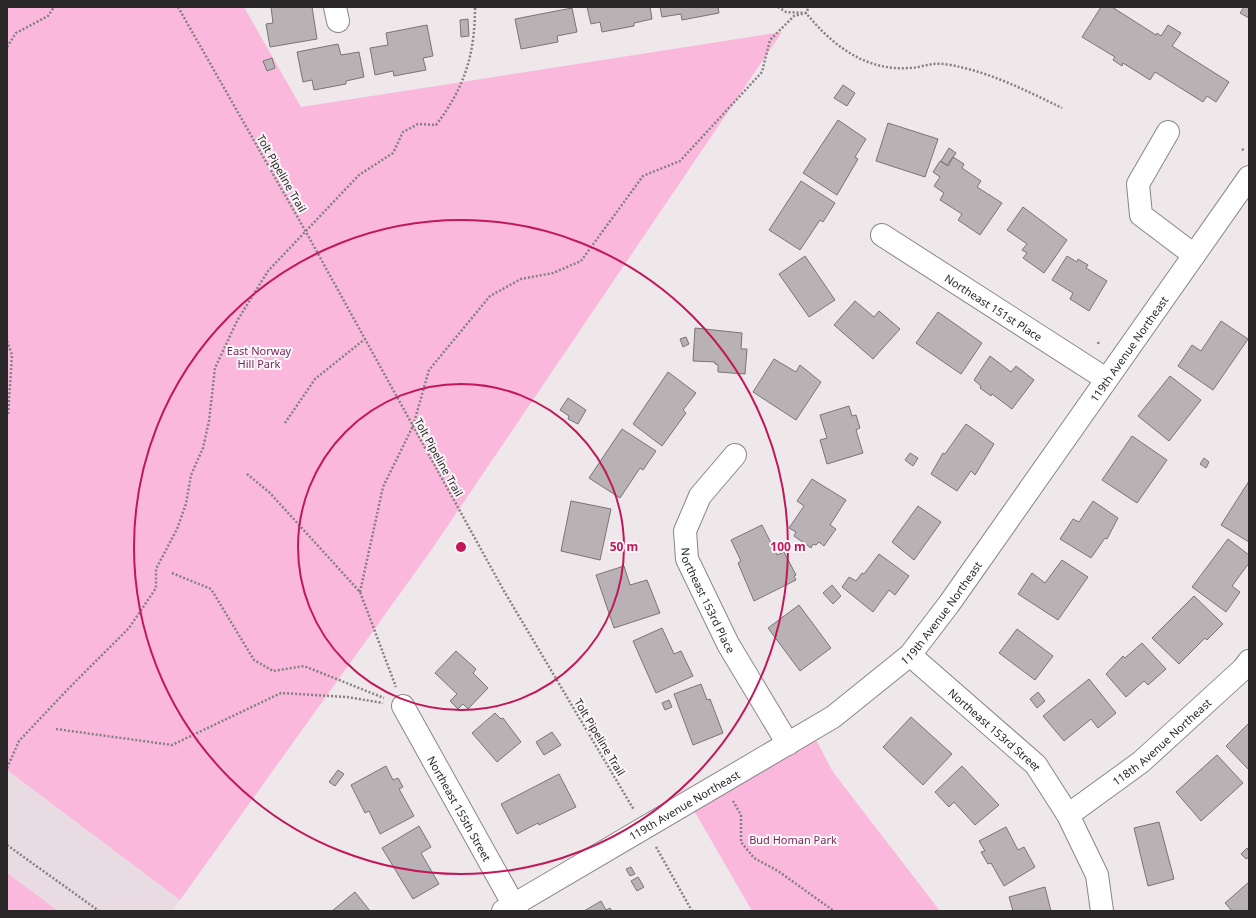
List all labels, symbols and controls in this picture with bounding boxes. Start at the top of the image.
street label: Tolt Pipeline Trail [254,131,310,215]
street label: Northeast 151st Place [942,270,1046,344]
street label: 119th Avenue Northeast [1086,293,1171,405]
park label: East Norway Hill Park [227,343,292,371]
street label: Tolt Pipeline Trail [411,415,467,499]
text: 50 m [610,538,638,555]
text: 100 m [770,538,806,555]
centre of rings [454,540,468,554]
street label: Northeast 153rd Place [679,547,739,656]
street label: 119th Avenue Northeast [897,558,985,668]
street label: Northeast 153rd Street [946,685,1045,773]
street label: 118th Avenue Northeast [1109,695,1214,788]
street label: Tolt Pipeline Trail [571,696,629,778]
street label: Northeast 155th Street [425,753,495,864]
street label: 119th Avenue Northeast [626,766,742,843]
park label: Bud Homan Park [749,832,837,847]

